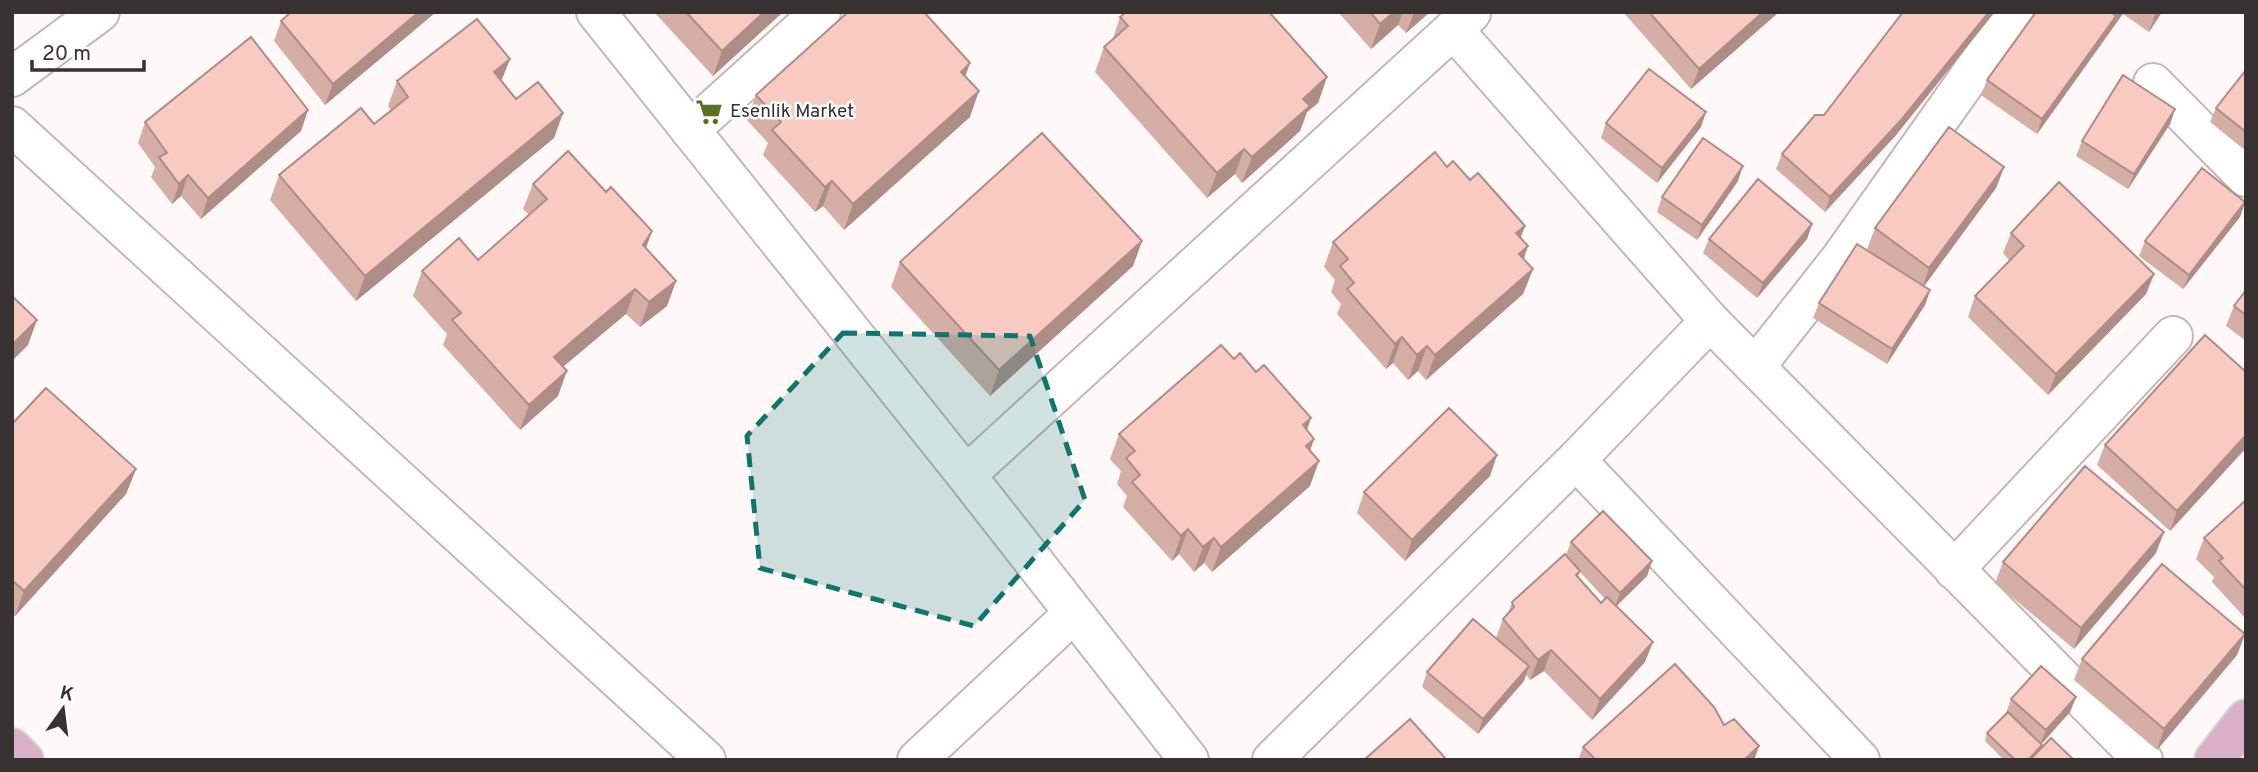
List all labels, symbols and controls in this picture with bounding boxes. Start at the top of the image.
scale bar [32,28,144,72]
text: 20 m [42,41,91,68]
supermarket icon: Esenlik Market [694,97,724,127]
place label: Esenlik Market [730,100,854,124]
north arrow [28,674,98,744]
text: K [57,681,76,708]

